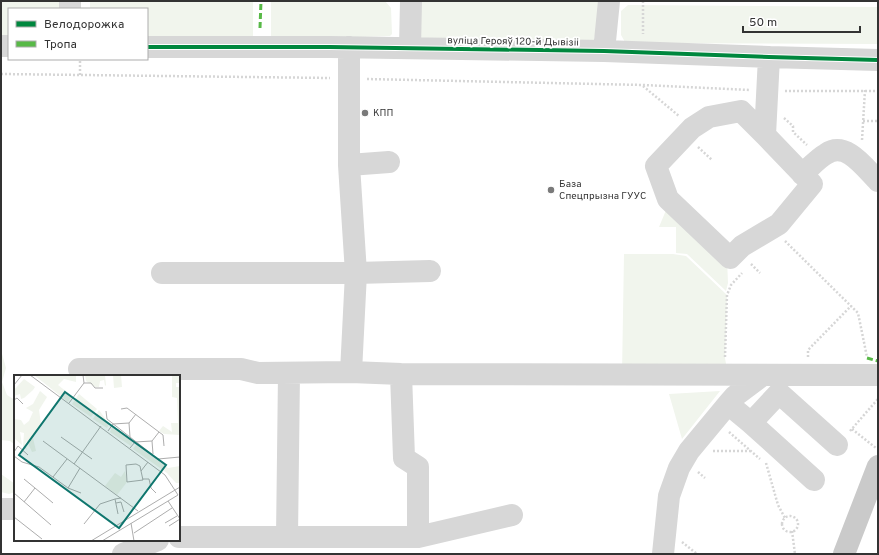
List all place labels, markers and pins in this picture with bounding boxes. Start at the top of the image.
place label: КПП [373,107,393,120]
marker: КПП [360,108,370,118]
place label: База Спецпрызна ГУУС [559,178,646,203]
marker: База Спецпрызна ГУУС [546,185,556,195]

